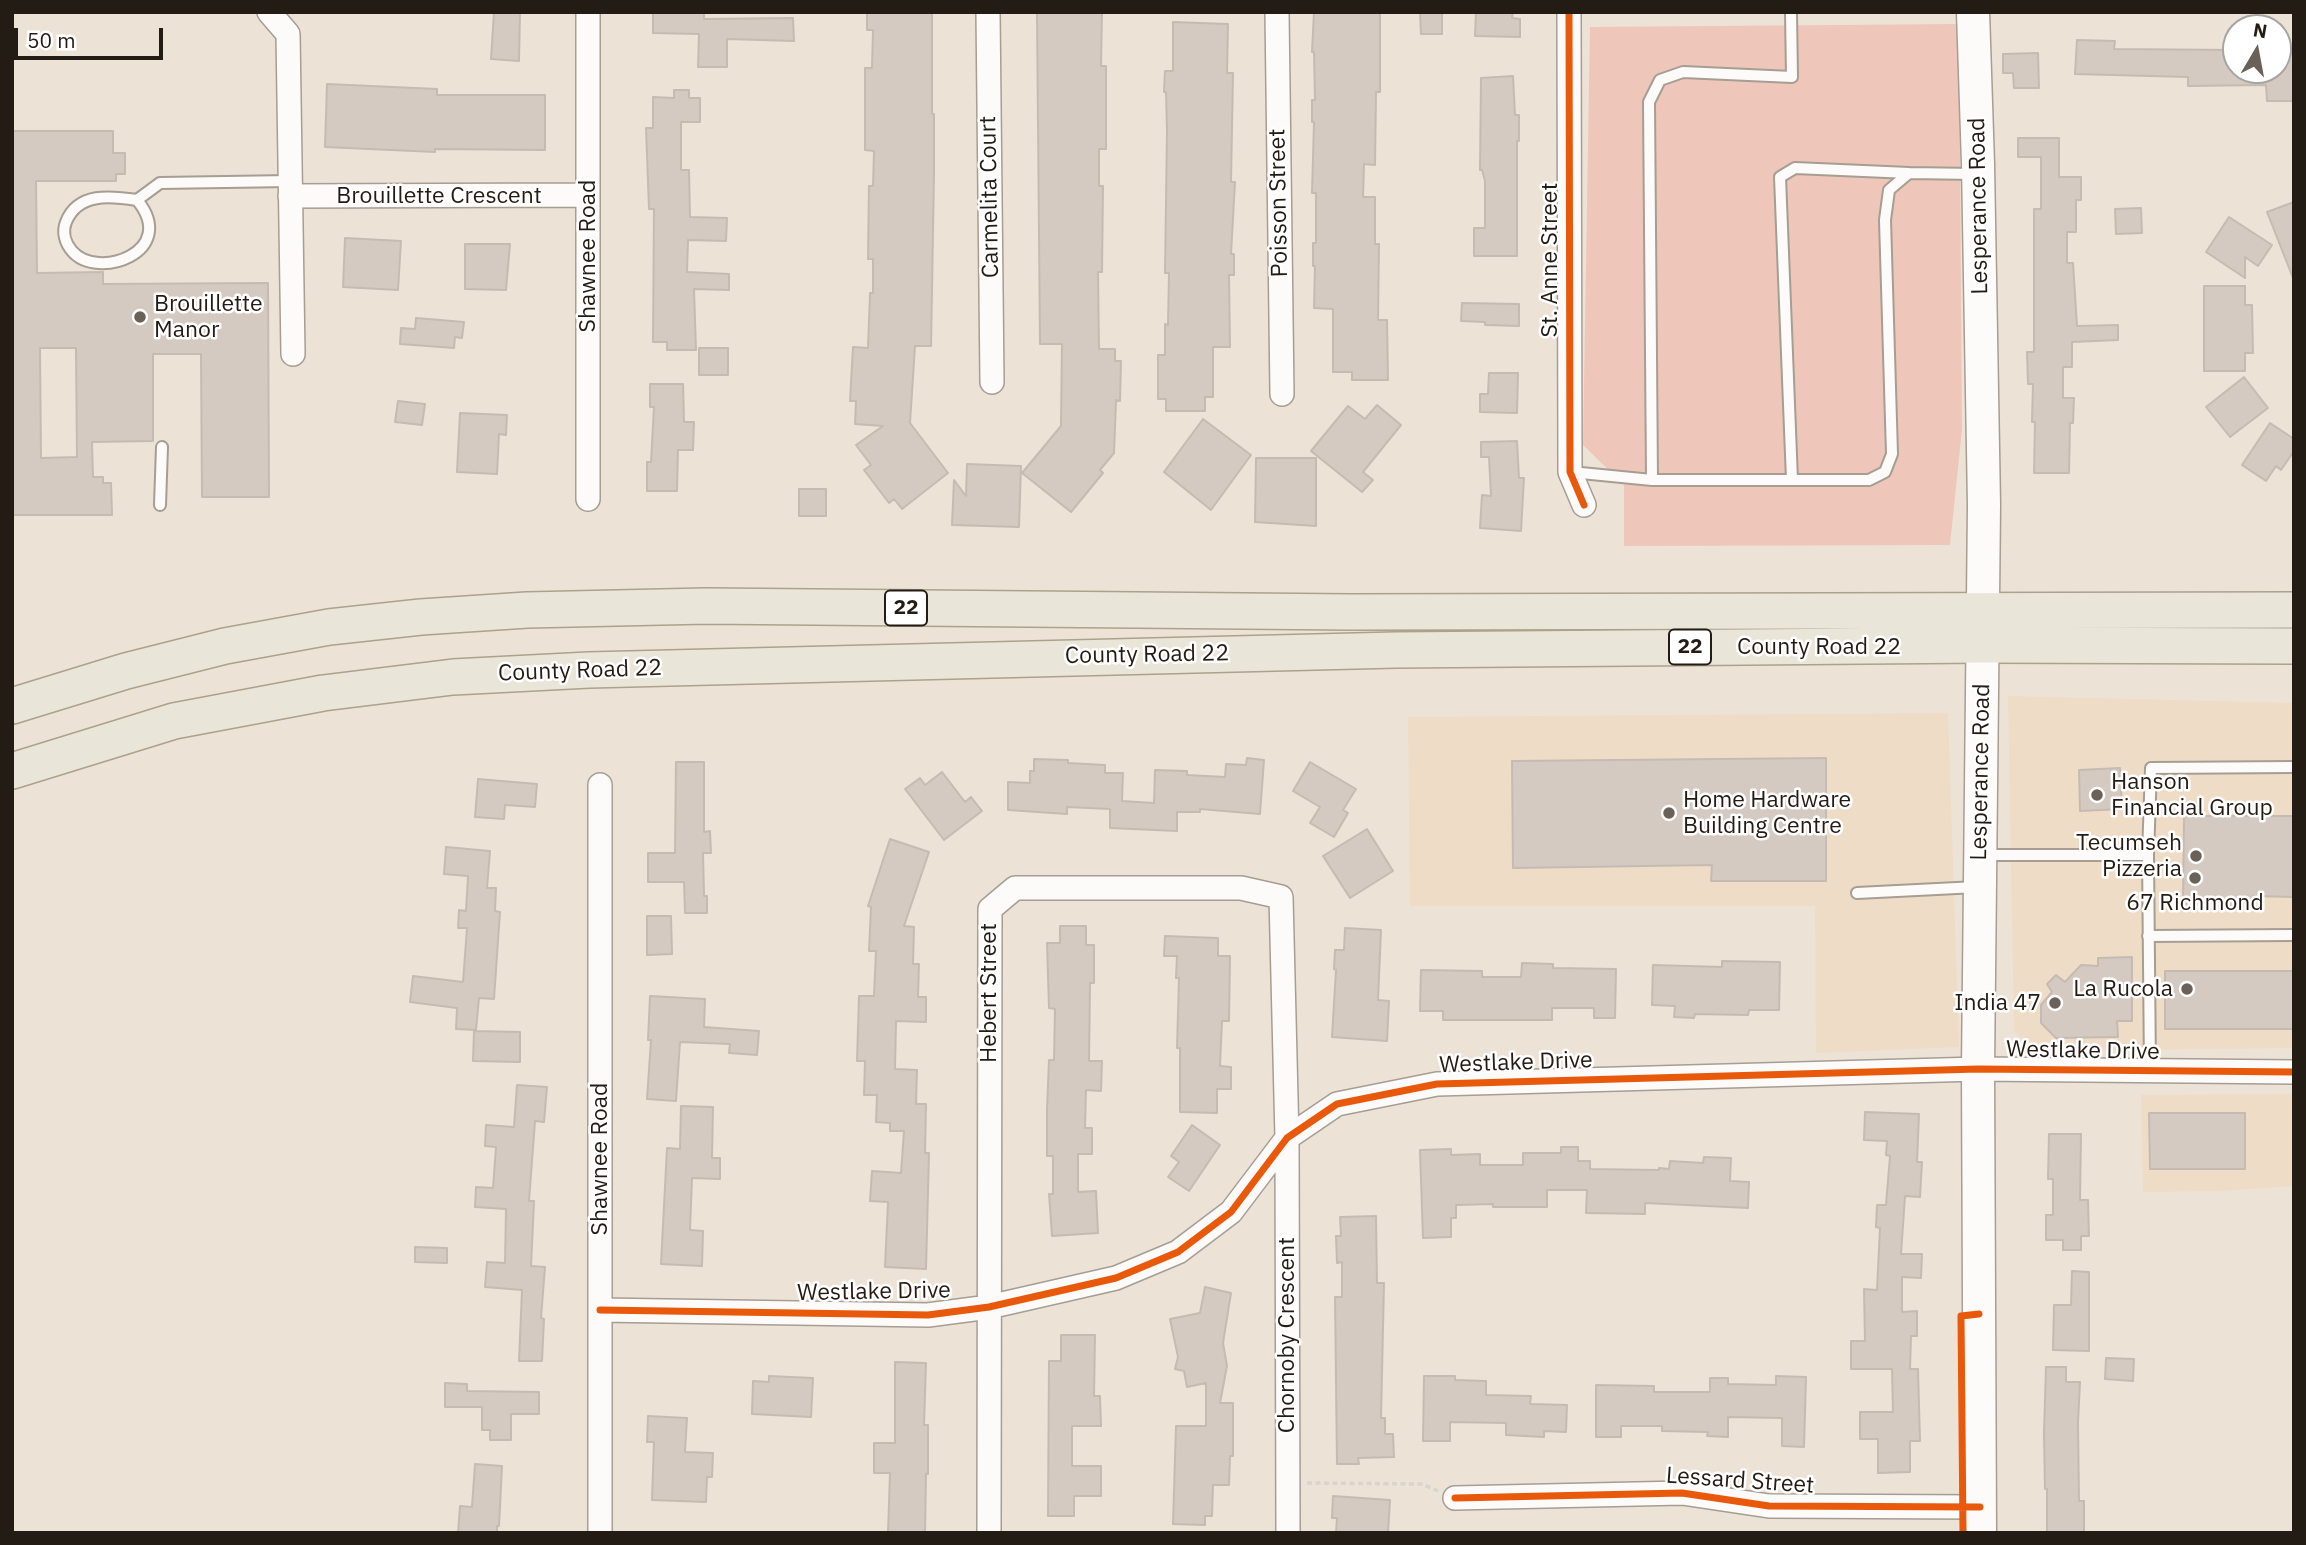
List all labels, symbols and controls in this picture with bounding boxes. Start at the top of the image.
scale bar [18,14,166,58]
north arrow [2222,14,2292,84]
text: N [2251,17,2269,43]
text: 50 m [27,26,76,54]
street label: Carmelita Court [975,116,1005,278]
street label: Lesperance Road [1964,117,1994,295]
street label: Poisson Street [1264,128,1294,278]
street label: Shawnee Road [574,180,602,332]
street label: Brouillette Crescent [336,182,542,210]
street label: St. Anne Street [1536,182,1564,338]
place label: Brouillette Manor [154,290,263,344]
marker: Brouillette Manor [132,309,148,325]
road number: 22 [885,590,927,626]
road number: 22 [1669,630,1711,664]
street label: County Road 22 [1737,633,1901,661]
street label: County Road 22 [1065,640,1229,670]
street label: County Road 22 [497,654,663,688]
street label: Lesperance Road [1966,683,1996,861]
place label: Hanson Financial Group [2111,768,2273,822]
place label: Home Hardware Building Centre [1683,786,1851,840]
marker: Hanson Financial Group [2089,787,2105,803]
marker: Home Hardware Building Centre [1661,805,1677,821]
place label: Tecumseh Pizzeria [2076,829,2182,883]
marker: Tecumseh Pizzeria [2188,848,2204,864]
marker: 67 Richmond [2187,870,2203,886]
place label: 67 Richmond [2126,889,2264,917]
street label: Hebert Street [975,923,1003,1063]
place label: La Rucola [2073,975,2173,1003]
marker: La Rucola [2179,981,2195,997]
place label: India 47 [1954,989,2041,1017]
marker: India 47 [2047,995,2063,1011]
street label: Westlake Drive [2006,1036,2160,1066]
street label: Westlake Drive [1439,1047,1593,1079]
street label: Shawnee Road [586,1083,614,1235]
street label: Chornoby Crescent [1273,1237,1301,1433]
street label: Westlake Drive [797,1277,951,1307]
street label: Lessard Street [1665,1462,1815,1500]

